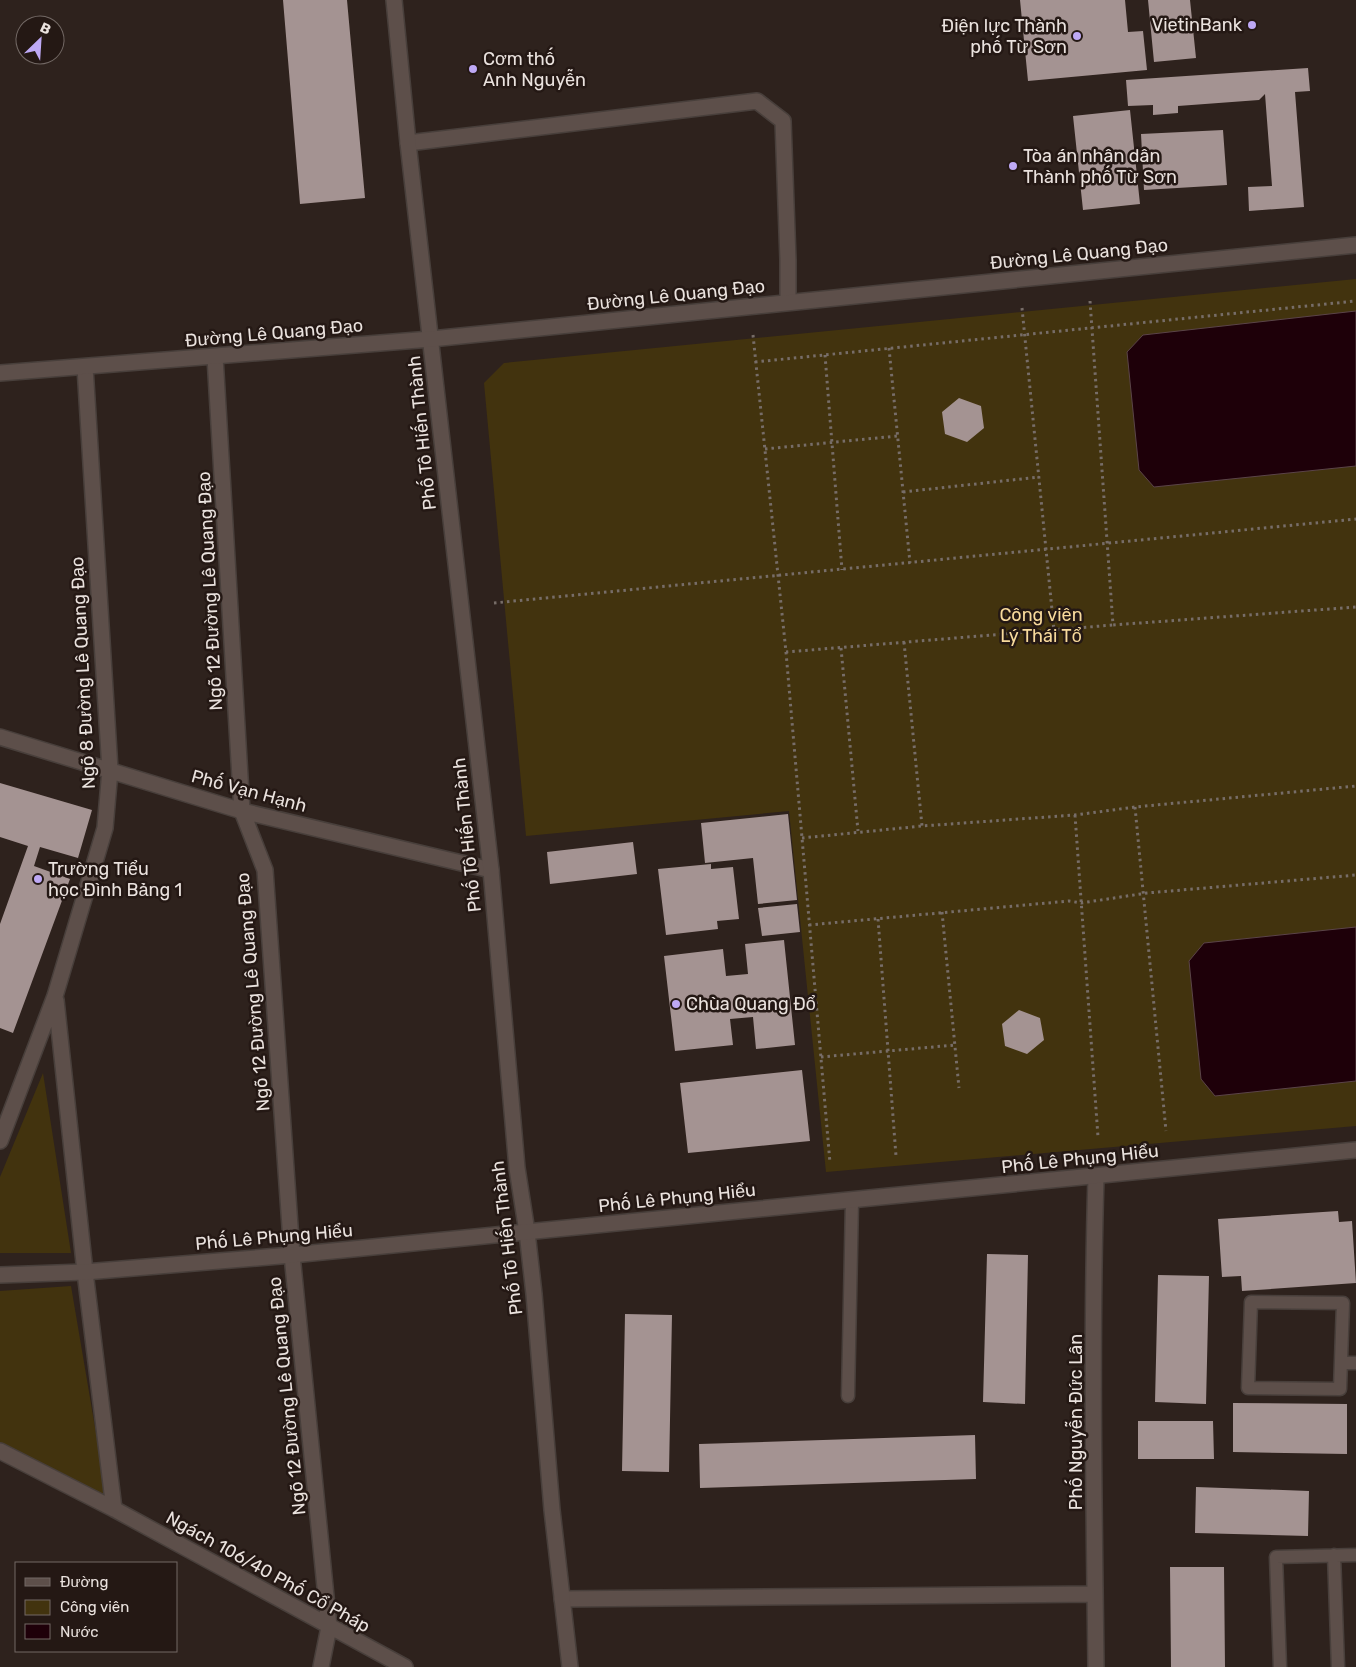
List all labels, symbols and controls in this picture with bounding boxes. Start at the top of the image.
place label: VietinBank [1151,14,1243,36]
north arrow [15,15,65,65]
place label: Điện lực Thành phố Từ Sơn [942,15,1067,58]
text: B [37,19,53,39]
marker: VietinBank [1246,19,1258,31]
marker: Điện lực Thành phố Từ Sơn [1071,30,1083,42]
place label: Cơm thố Anh Nguyễn [483,47,586,91]
marker: Cơm thố Anh Nguyễn [467,63,479,75]
place label: Tòa án nhân dân Thành phố Từ Sơn [1023,145,1177,188]
marker: Tòa án nhân dân Thành phố Từ Sơn [1007,160,1019,172]
street label: Đường Lê Quang Đạo [989,234,1169,274]
street label: Đường Lê Quang Đạo [586,275,766,315]
street label: Đường Lê Quang Đạo [184,314,364,352]
street label: Phố Tô Hiến Thành [402,355,441,511]
street label: Ngõ 12 Đường Lê Quang Đạo [193,471,227,711]
street label: Ngõ 8 Đường Lê Quang Đạo [66,556,100,790]
park label: Công viên Lý Thái Tổ [999,604,1083,647]
street label: Phố Tô Hiến Thành [447,757,486,913]
street label: Phố Vạn Hạnh [189,764,309,817]
place label: Trường Tiểu học Đình Bảng 1 [48,858,182,901]
street label: Ngõ 12 Đường Lê Quang Đạo [232,872,274,1112]
marker: Trường Tiểu học Đình Bảng 1 [32,873,44,885]
place label: Chùa Quang Đổ [686,993,816,1015]
marker: Chùa Quang Đổ [670,998,682,1010]
street label: Phố Lê Phụng Hiểu [1000,1139,1160,1178]
street label: Phố Tô Hiến Thành [486,1160,527,1316]
street label: Phố Lê Phụng Hiểu [597,1178,757,1217]
street label: Phố Lê Phụng Hiểu [194,1218,354,1255]
street label: Ngõ 12 Đường Lê Quang Đạo [264,1276,310,1516]
street label: Phố Nguyễn Đức Lân [1064,1334,1087,1510]
street label: Ngách 106/40 Phố Cổ Pháp [162,1506,374,1637]
legend [15,1562,178,1652]
text: Đường [60,1573,108,1591]
text: Công viên [60,1598,129,1616]
text: Nước [60,1623,99,1641]

